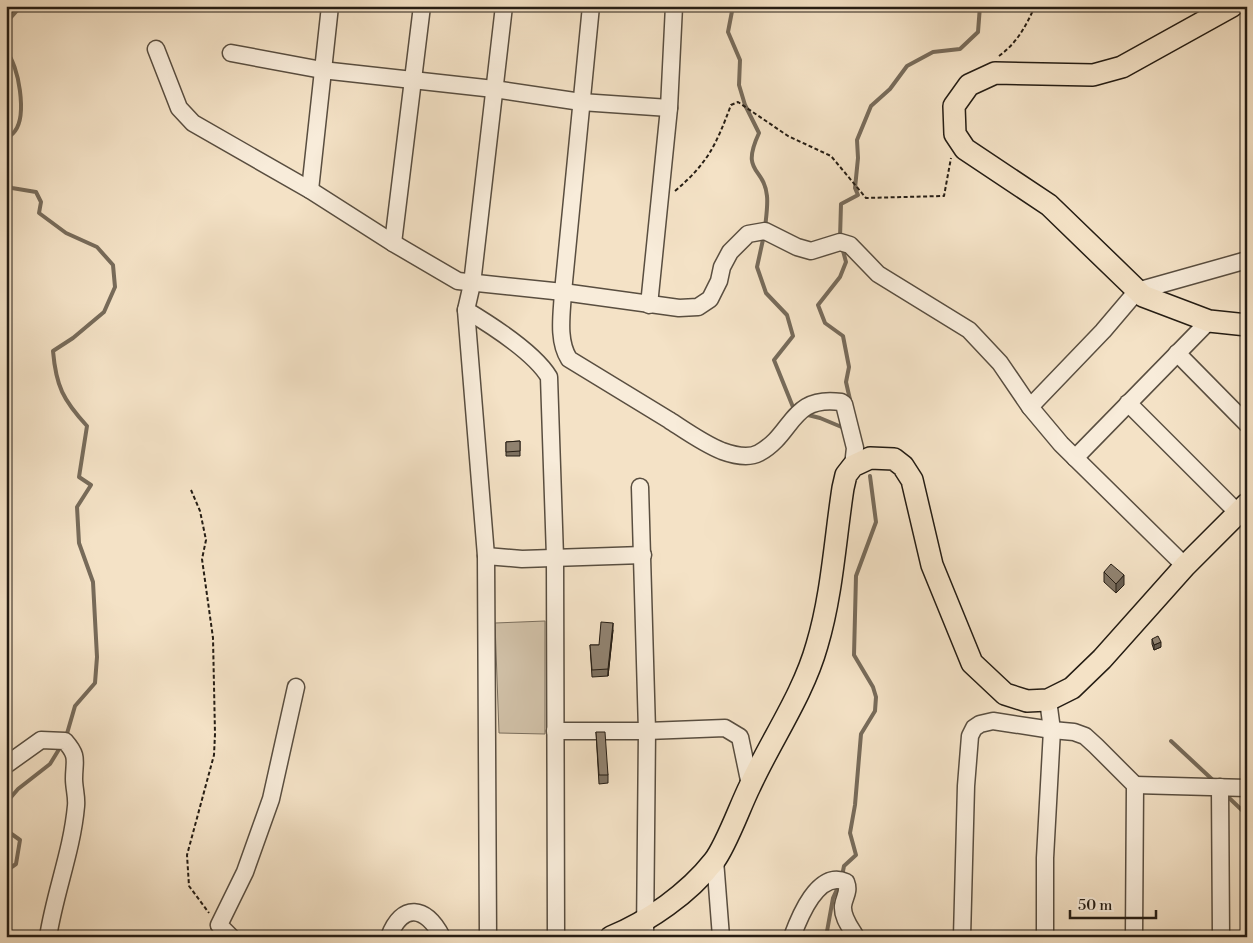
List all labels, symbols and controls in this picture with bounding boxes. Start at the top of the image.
scale bar [1070,888,1157,920]
text: 50 m [1078,896,1112,915]

